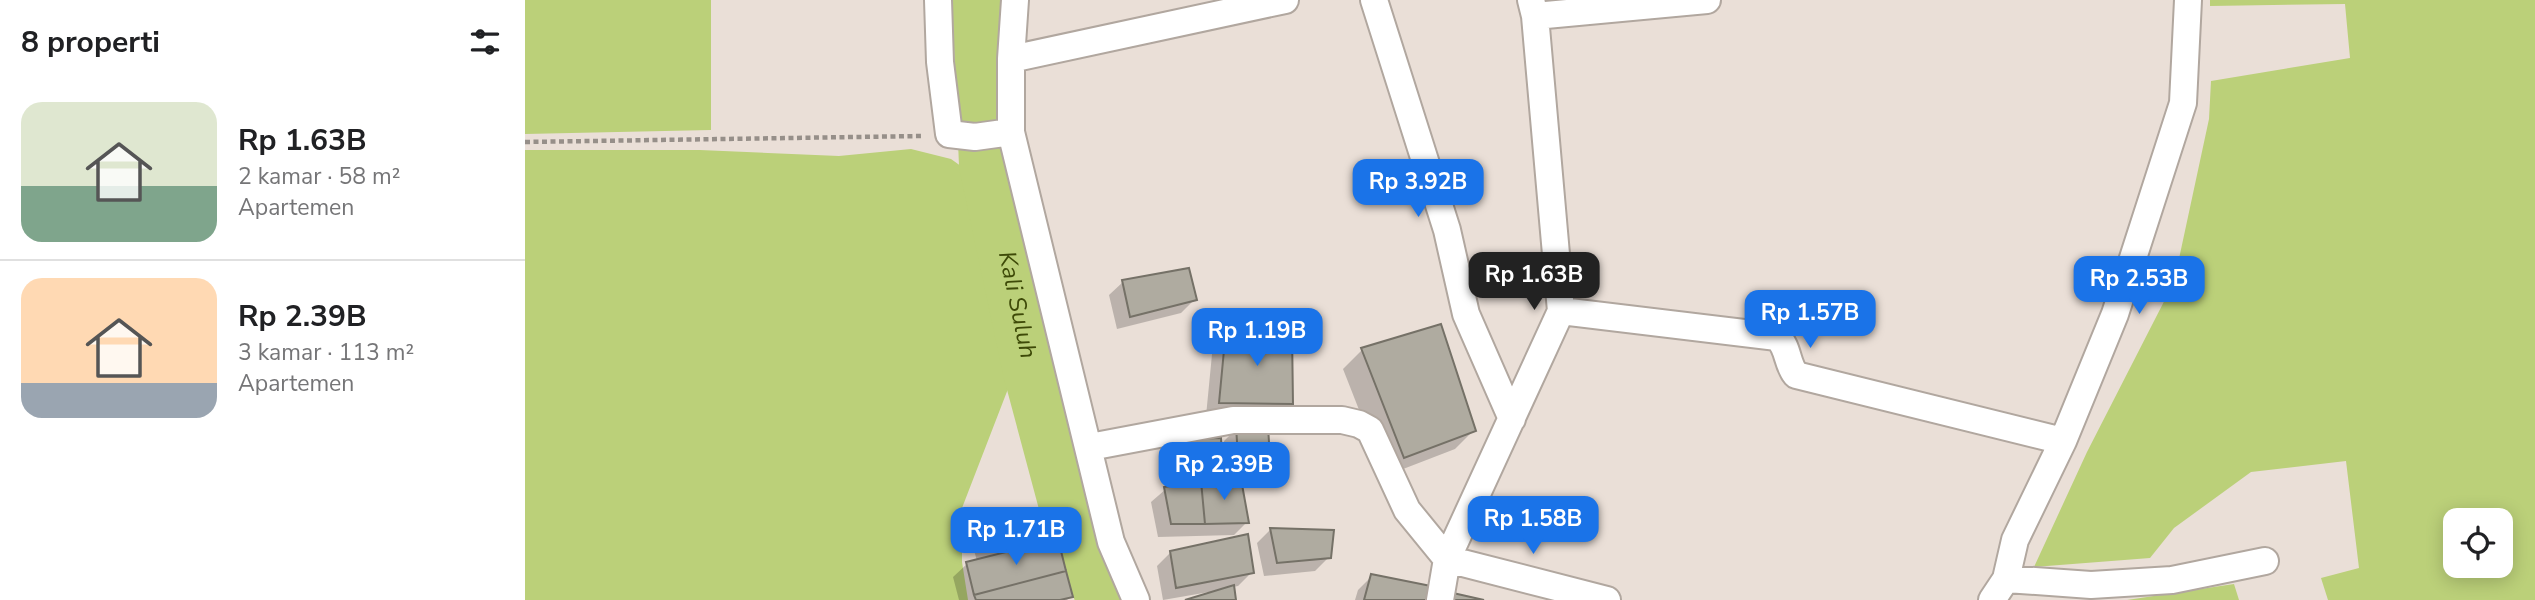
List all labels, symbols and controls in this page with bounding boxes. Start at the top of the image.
text: 8 properti [21,22,160,63]
icon: filters [466,23,504,61]
text: Rp 1.63B [238,120,367,161]
icon: home [77,130,161,214]
pin: Rp 3.92B [1346,160,1490,219]
text: 2 kamar · 58 m² [238,161,400,192]
text: Rp 3.92B [1369,166,1467,197]
text: Apartemen [238,192,354,223]
water label: Kali Suluh [991,248,1045,361]
pin: Rp 1.63B [1462,252,1606,312]
pin: Rp 2.53B [2067,256,2211,316]
text: Rp 1.63B [1485,259,1583,290]
text: Rp 2.53B [2090,263,2188,294]
pin: Rp 1.57B [1738,290,1882,350]
text: Rp 2.39B [238,296,367,337]
text: Rp 1.57B [1761,297,1859,328]
icon: home [77,306,161,390]
pin: Rp 1.19B [1185,308,1329,368]
text: Rp 1.19B [1208,315,1306,346]
text: 3 kamar · 113 m² [238,337,414,368]
text: Apartemen [238,368,354,399]
pin: Rp 2.39B [1152,442,1296,502]
text: Rp 2.39B [1175,449,1273,480]
pin: Rp 1.58B [1461,496,1605,556]
text: Rp 1.58B [1484,503,1582,534]
pin: Rp 1.71B [944,508,1088,567]
map controls [2443,508,2513,578]
button: locate [2443,508,2513,578]
text: Rp 1.71B [967,514,1065,545]

